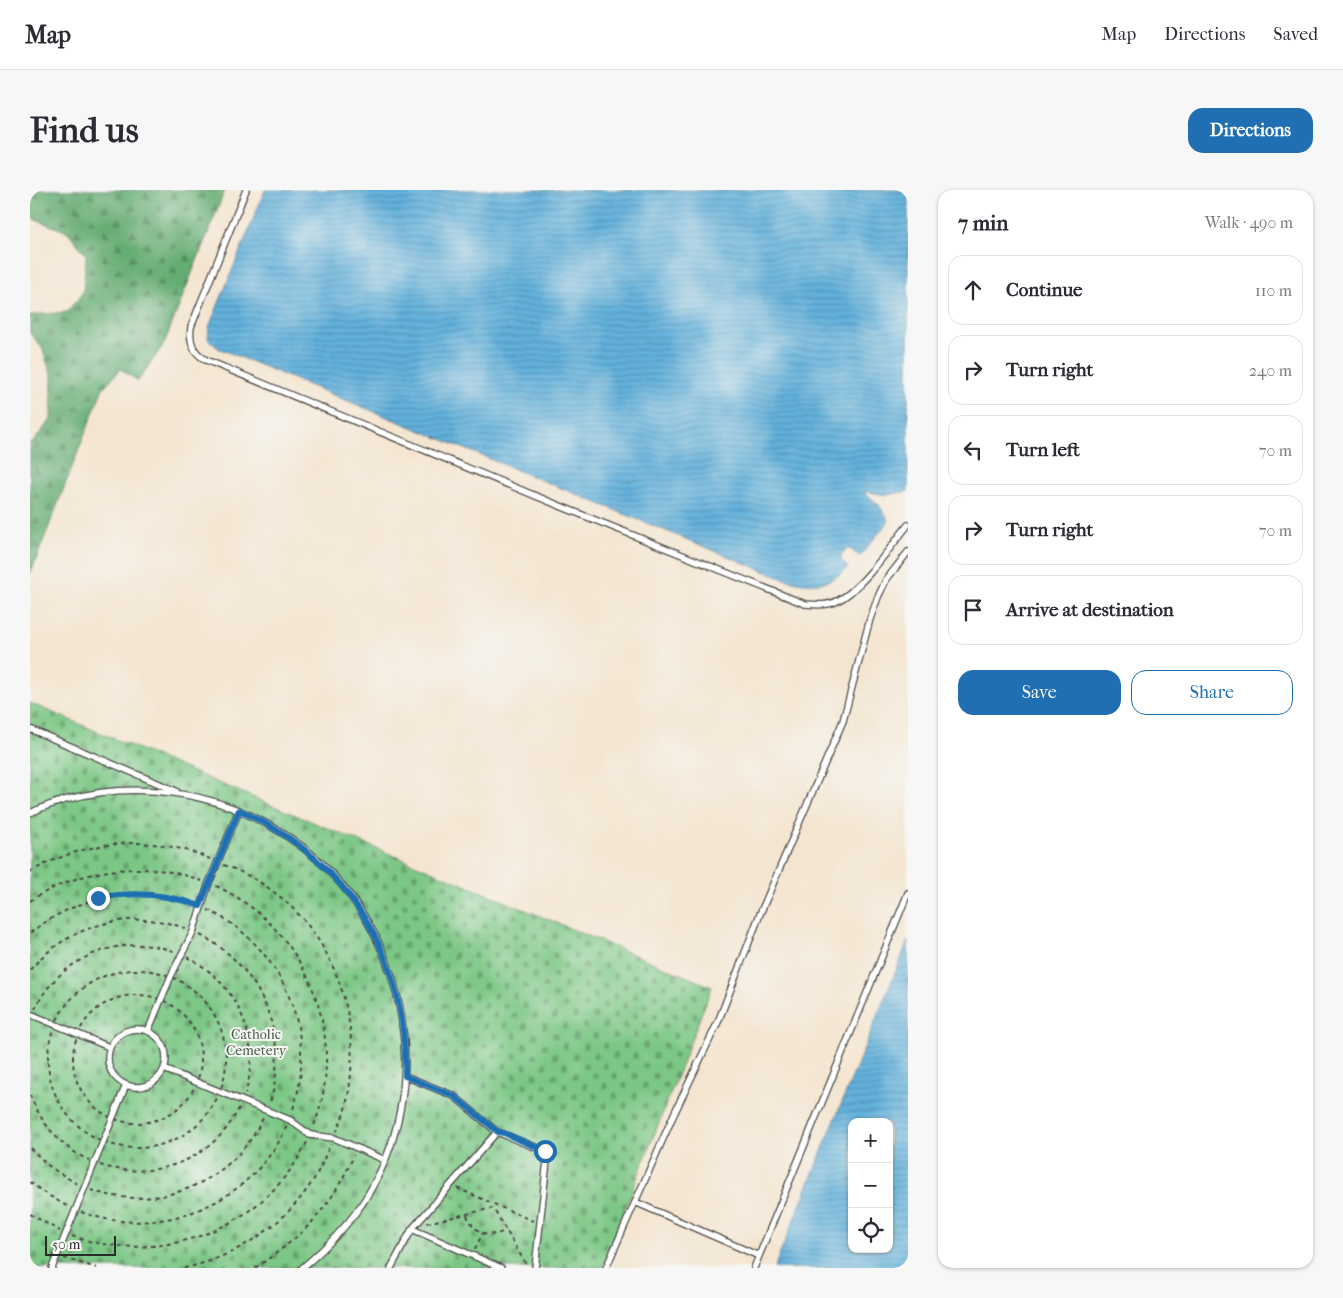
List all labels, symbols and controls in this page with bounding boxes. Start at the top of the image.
text: Map [25,21,71,49]
text: Map [1102,24,1136,45]
text: Directions [1164,24,1245,45]
text: Saved [1273,24,1318,45]
button: Directions [1188,108,1313,153]
text: Find us [30,110,139,151]
text: 7 min [958,211,1009,235]
text: Walk · 490 m [1205,213,1293,232]
icon: ahead [959,276,987,304]
text: Continue [1006,279,1082,301]
text: 110 m [1255,281,1292,300]
icon: right [959,356,987,384]
text: Turn right [1006,359,1093,381]
text: 240 m [1249,361,1292,380]
icon: left [959,436,987,464]
text: Turn left [1006,439,1080,461]
text: 70 m [1259,441,1292,460]
icon: right [959,516,987,544]
text: Turn right [1006,519,1093,541]
text: 70 m [1259,521,1292,540]
icon: arrive [959,596,987,624]
text: Arrive at destination [1006,599,1174,621]
button: Save [958,670,1121,715]
button: Share [1131,670,1293,715]
route end [87,887,110,910]
park label: Catholic Cemetery [226,1026,287,1059]
map controls [848,1118,893,1253]
button: + [848,1118,893,1163]
route start [534,1140,557,1163]
button: − [848,1163,893,1208]
button: locate [848,1208,893,1253]
scale bar [45,1233,116,1256]
text: 50 m [52,1236,80,1253]

